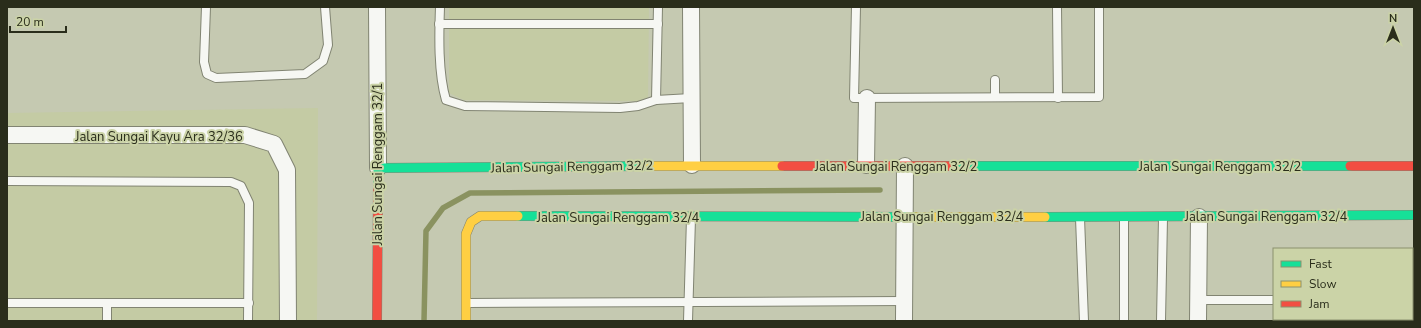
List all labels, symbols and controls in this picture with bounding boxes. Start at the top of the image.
scale bar [10,8,66,34]
north arrow [1373,8,1413,48]
text: N [1389,11,1397,26]
text: 20 m [16,14,44,30]
street label: Jalan Sungai Renggam 32/1 [369,83,387,246]
street label: Jalan Sungai Kayu Ara 32/36 [74,128,243,146]
street label: Jalan Sungai Renggam 32/2 [490,157,653,177]
street label: Jalan Sungai Renggam 32/2 [814,158,977,176]
street label: Jalan Sungai Renggam 32/2 [1138,158,1301,176]
street label: Jalan Sungai Renggam 32/4 [860,208,1024,226]
street label: Jalan Sungai Renggam 32/4 [1184,208,1348,226]
street label: Jalan Sungai Renggam 32/4 [536,209,700,227]
legend [1273,248,1413,320]
text: Fast [1309,256,1332,272]
text: Slow [1309,276,1337,292]
text: Jam [1308,296,1330,312]

